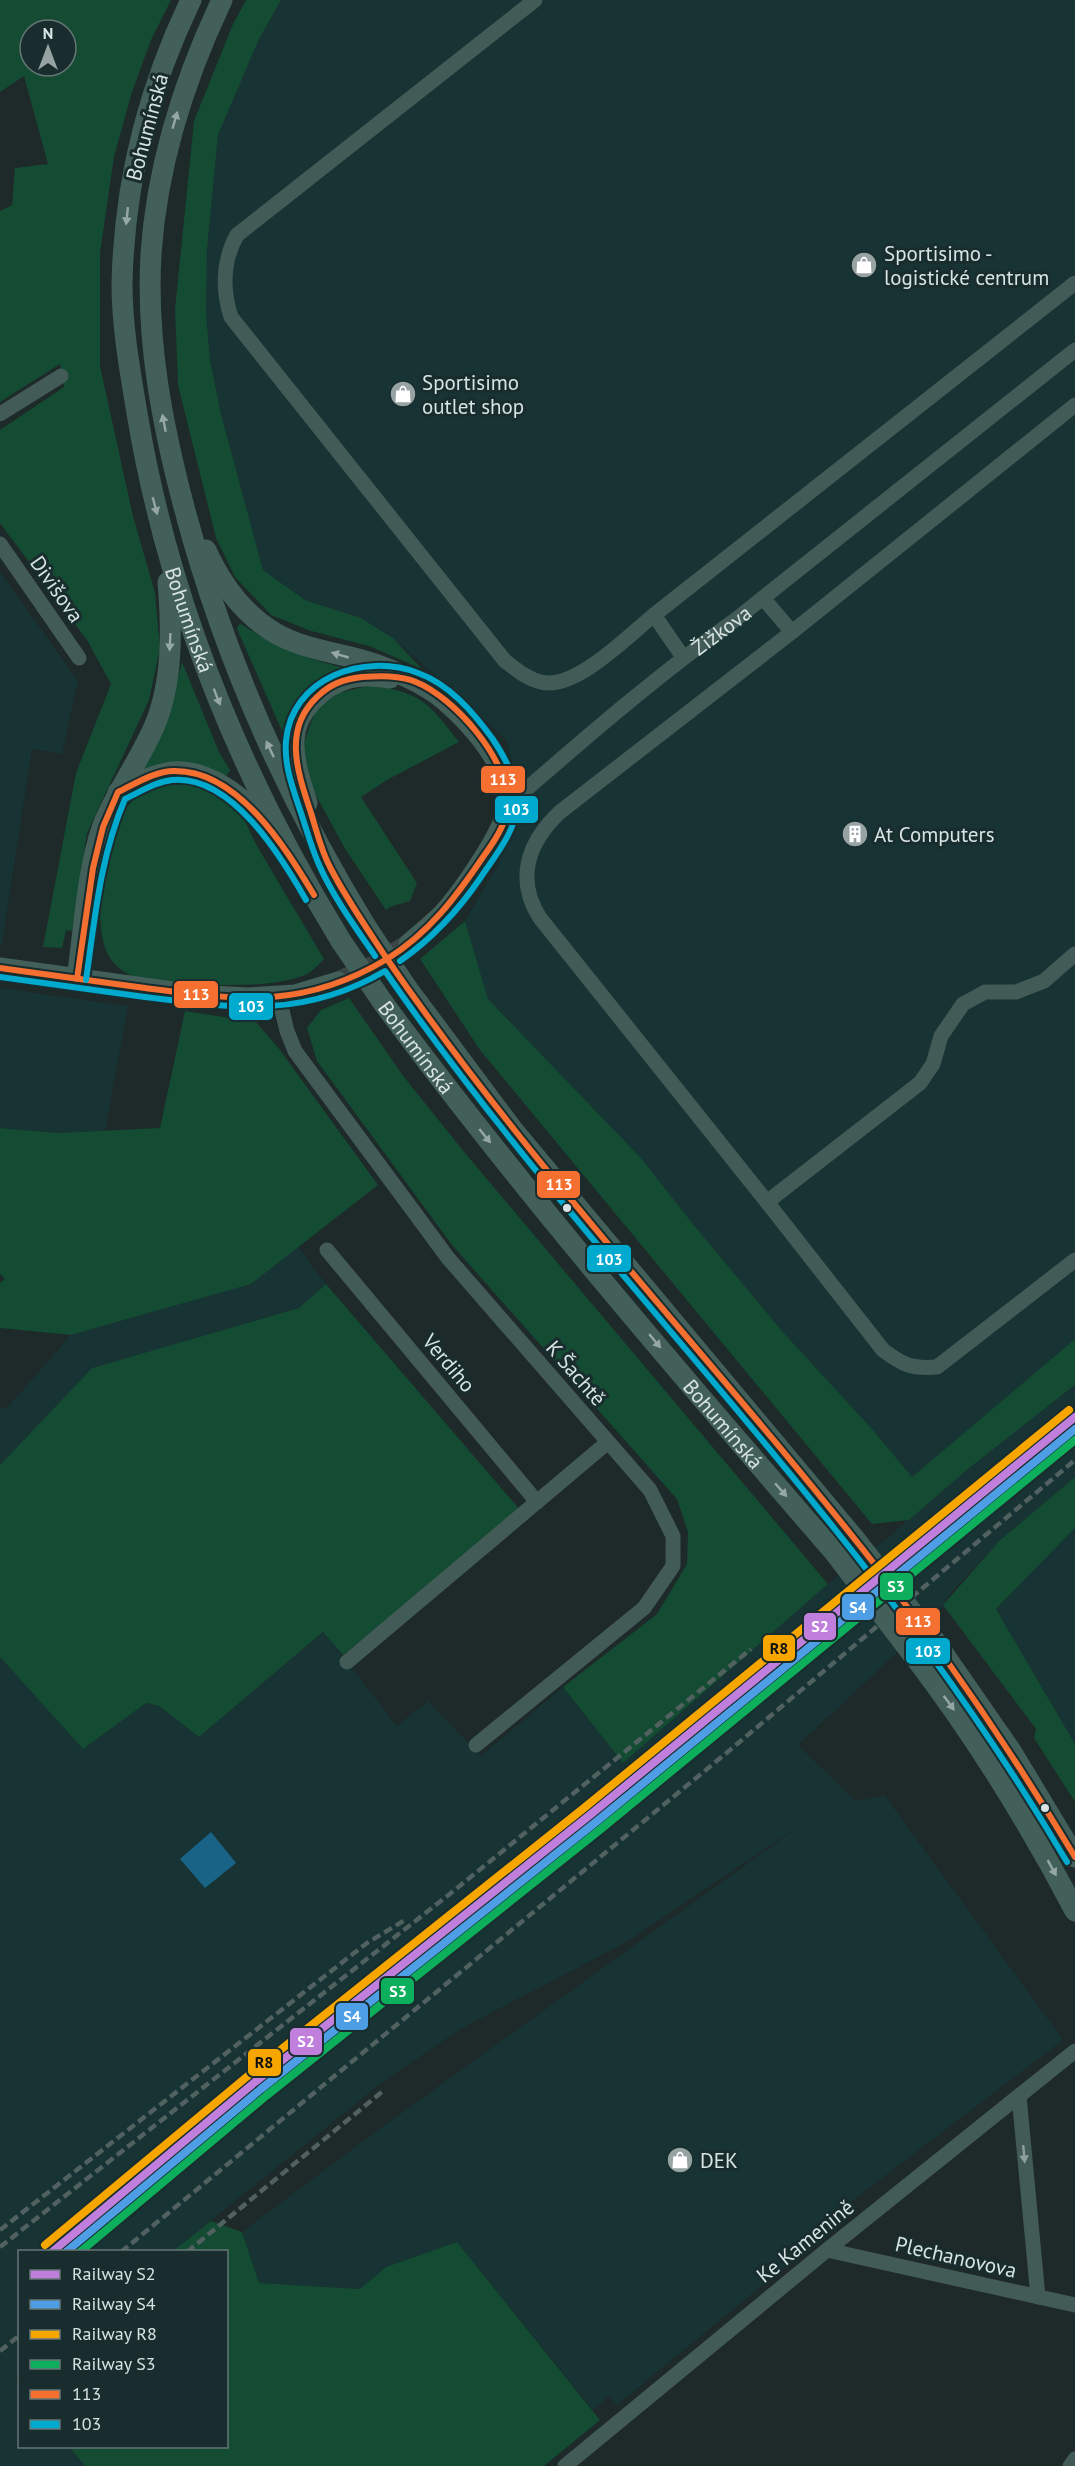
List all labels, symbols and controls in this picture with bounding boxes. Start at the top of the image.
north arrow [18,18,78,78]
text: N [43,23,53,43]
street label: Bohumínská [120,70,174,184]
one-way arrow [171,111,180,129]
one-way arrow [122,207,132,226]
place label: Sportisimo - logistické centrum [884,240,1049,291]
shop icon: Sportisimo - logistické centrum [849,250,879,280]
place label: Sportisimo outlet shop [422,369,524,420]
shop icon: Sportisimo outlet shop [388,379,418,409]
one-way arrow [159,414,168,433]
one-way arrow [151,497,160,515]
street label: Divišova [24,550,90,628]
street label: Bohumínská [160,564,220,676]
street label: Žižkova [686,599,757,661]
one-way arrow [165,633,174,652]
one-way arrow [331,650,349,659]
one-way arrow [213,688,223,706]
one-way arrow [266,741,275,758]
line badge: 113 [480,765,526,794]
text: 113 [489,769,517,789]
line badge: 103 [494,795,539,824]
text: 103 [502,799,530,819]
building icon: At Computers [840,819,870,849]
place label: At Computers [874,821,994,848]
line badge: 113 [173,980,219,1009]
text: 113 [182,984,210,1004]
line badge: 103 [228,992,274,1021]
street label: Bohumínská [373,995,460,1099]
text: 103 [237,996,265,1016]
one-way arrow [479,1128,491,1143]
line badge: 113 [536,1170,581,1199]
text: 113 [545,1174,573,1194]
unlabelled marker [561,1202,573,1214]
line badge: 103 [586,1244,632,1273]
text: 103 [595,1249,623,1269]
street label: Verdiho [416,1327,481,1398]
one-way arrow [648,1333,661,1348]
street label: K Šachtě [540,1335,612,1411]
street label: Bohumínská [678,1373,770,1474]
one-way arrow [774,1482,787,1497]
line badge: S3 [879,1572,914,1601]
text: S3 [887,1576,905,1596]
line badge: S4 [841,1593,875,1621]
text: S4 [849,1597,867,1617]
line badge: 113 [895,1607,941,1636]
text: 113 [904,1611,932,1631]
line badge: S2 [803,1612,837,1641]
text: S2 [811,1616,829,1636]
line badge: R8 [762,1634,796,1662]
line badge: 103 [905,1637,951,1665]
text: R8 [770,1638,788,1658]
text: 103 [914,1641,942,1661]
one-way arrow [943,1694,955,1710]
unlabelled marker [1039,1802,1051,1814]
one-way arrow [1047,1860,1057,1877]
line badge: S3 [380,1977,415,2005]
text: S3 [389,1981,407,2001]
line badge: S4 [335,2002,369,2031]
text: S4 [343,2006,361,2026]
line badge: S2 [289,2027,323,2056]
text: S2 [297,2031,315,2051]
line badge: R8 [247,2048,282,2077]
text: R8 [255,2052,273,2072]
shop icon: DEK [665,2145,695,2175]
one-way arrow [1019,2145,1029,2164]
place label: DEK [700,2147,738,2174]
street label: Ke Kamenině [751,2193,859,2289]
street label: Plechanovova [893,2230,1019,2284]
legend [18,2250,228,2448]
text: Railway S2 [72,2262,156,2285]
text: Railway S4 [72,2292,156,2315]
text: Railway R8 [72,2322,157,2345]
text: Railway S3 [72,2352,156,2375]
text: 113 [72,2382,101,2405]
text: 103 [72,2412,101,2435]

